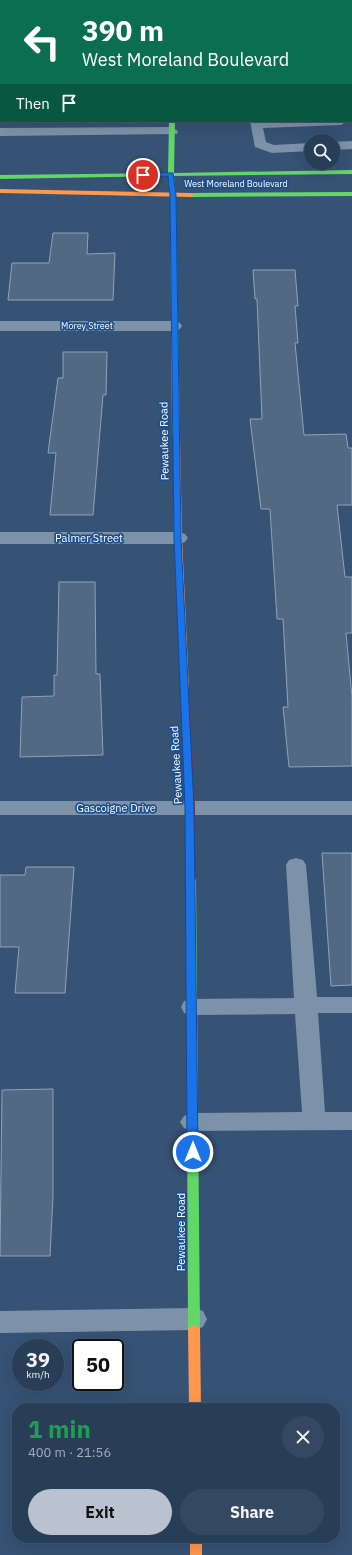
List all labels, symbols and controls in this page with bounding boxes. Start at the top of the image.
text: 390 m [82,12,164,49]
icon: left [16,16,68,68]
text: West Moreland Boulevard [82,48,289,71]
icon: arrive [58,92,80,114]
text: Then [16,94,50,113]
map controls [304,134,340,170]
button: search [304,134,340,170]
pin [126,158,160,192]
icon: arrive [132,164,154,186]
street label: West Moreland Boulevard [184,178,288,189]
street label: Morey Street [61,320,113,331]
street label: Pewaukee Road [156,402,172,480]
street label: Palmer Street [55,531,123,545]
street label: Pewaukee Road [167,725,185,805]
street label: Gascoigne Drive [76,801,156,815]
position arrow [172,1131,214,1173]
street label: Pewaukee Road [174,1193,188,1271]
speed limit sign: 50 [72,1339,124,1391]
text: 39 [26,1346,50,1373]
text: km/h [26,1368,50,1381]
text: 1 min [28,1413,91,1445]
button: close [282,1416,324,1458]
text: 400 m · 21:56 [28,1444,111,1461]
button: Exit [28,1489,172,1535]
button: Share [180,1489,324,1535]

